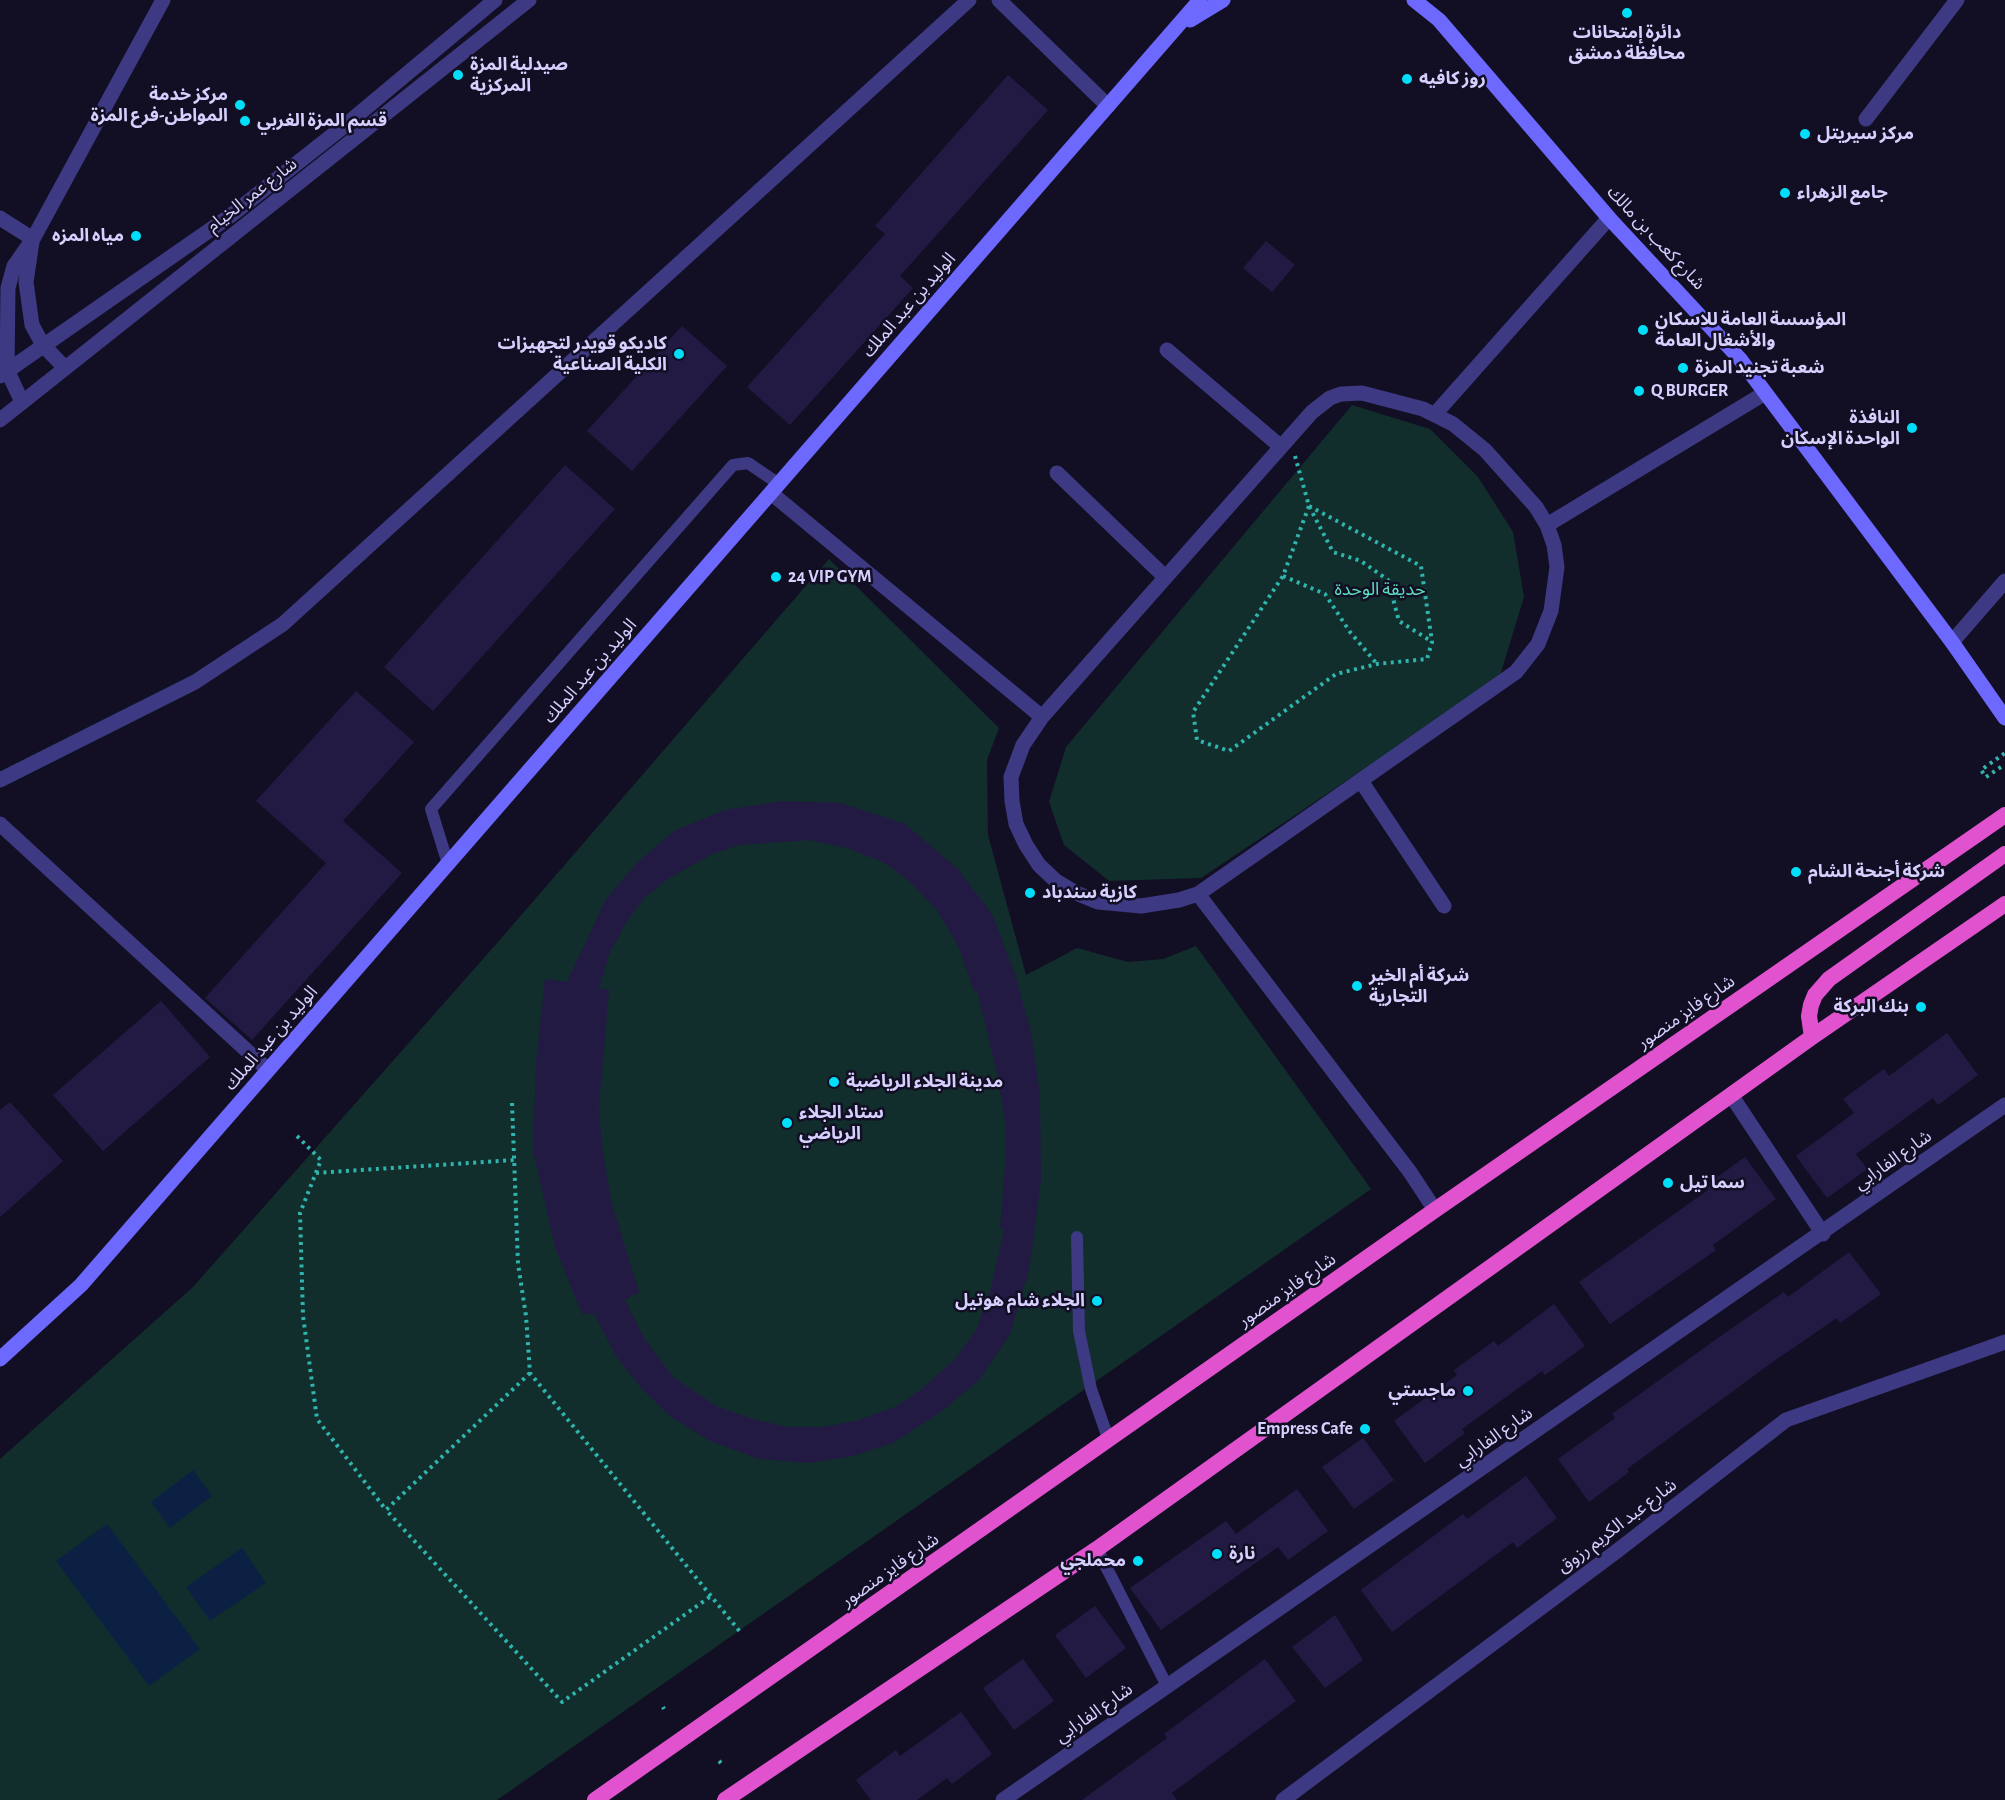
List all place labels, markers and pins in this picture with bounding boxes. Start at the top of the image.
marker: دائرة إمتحانات محافظة دمشق [1620,6,1634,20]
place label: دائرة إمتحانات محافظة دمشق [1568,22,1686,64]
place label: صيدلية المزة المركزية [470,54,568,97]
marker: صيدلية المزة المركزية [451,68,465,82]
place label: روز كافيه [1419,68,1486,90]
marker: روز كافيه [1400,72,1414,86]
place label: مركز خدمة المواطن-فرع المزة [91,84,228,127]
marker: مركز خدمة المواطن-فرع المزة [233,98,247,112]
place label: قسم المزة الغربي [257,110,387,132]
marker: قسم المزة الغربي [238,114,252,128]
place label: مركز سيريتل [1817,123,1914,145]
marker: مركز سيريتل [1798,127,1812,141]
place label: جامع الزهراء [1797,182,1888,204]
marker: جامع الزهراء [1778,186,1792,200]
place label: مياه المزه [52,225,124,247]
marker: مياه المزه [129,229,143,243]
place label: المؤسسة العامة للاسكان والأشغال العامة [1655,309,1846,352]
marker: المؤسسة العامة للاسكان والأشغال العامة [1636,323,1650,337]
place label: كاديكو قويدر لتجهيزات الكلية الصناعية [498,333,667,376]
marker: كاديكو قويدر لتجهيزات الكلية الصناعية [672,347,686,361]
place label: شعبة تجنيد المزة [1695,357,1825,379]
marker: شعبة تجنيد المزة [1676,361,1690,375]
place label: Q BURGER [1651,380,1728,402]
marker: Q BURGER [1632,384,1646,398]
place label: النافذة الواحدة الإسكان [1781,407,1900,450]
marker: النافذة الواحدة الإسكان [1905,421,1919,435]
place label: 24 VIP GYM [788,566,872,588]
marker: 24 VIP GYM [769,570,783,584]
place label: شركة أجنحة الشام [1808,861,1945,883]
marker: شركة أجنحة الشام [1789,865,1803,879]
place label: كازية سندباد [1042,882,1137,904]
marker: كازية سندباد [1023,886,1037,900]
place label: شركة أم الخير التجارية [1369,965,1469,1008]
marker: شركة أم الخير التجارية [1350,979,1364,993]
place label: بنك البركة [1833,996,1909,1018]
marker: بنك البركة [1914,1000,1928,1014]
place label: مدينة الجلاء الرياضية [846,1071,1003,1093]
marker: مدينة الجلاء الرياضية [827,1075,841,1089]
place label: ستاد الجلاء الرياضي [799,1102,884,1144]
marker: ستاد الجلاء الرياضي [780,1116,794,1130]
place label: سما تيل [1680,1172,1745,1194]
marker: سما تيل [1661,1176,1675,1190]
place label: الجلاء شام هوتيل [955,1290,1085,1312]
marker: الجلاء شام هوتيل [1090,1294,1104,1308]
place label: ماجستي [1388,1380,1456,1402]
marker: ماجستي [1461,1384,1475,1398]
place label: Empress Cafe [1257,1418,1353,1440]
marker: Empress Cafe [1358,1422,1372,1436]
place label: نارة [1229,1543,1256,1565]
marker: نارة [1210,1547,1224,1561]
place label: محملجي [1060,1550,1126,1572]
marker: محملجي [1131,1554,1145,1568]

